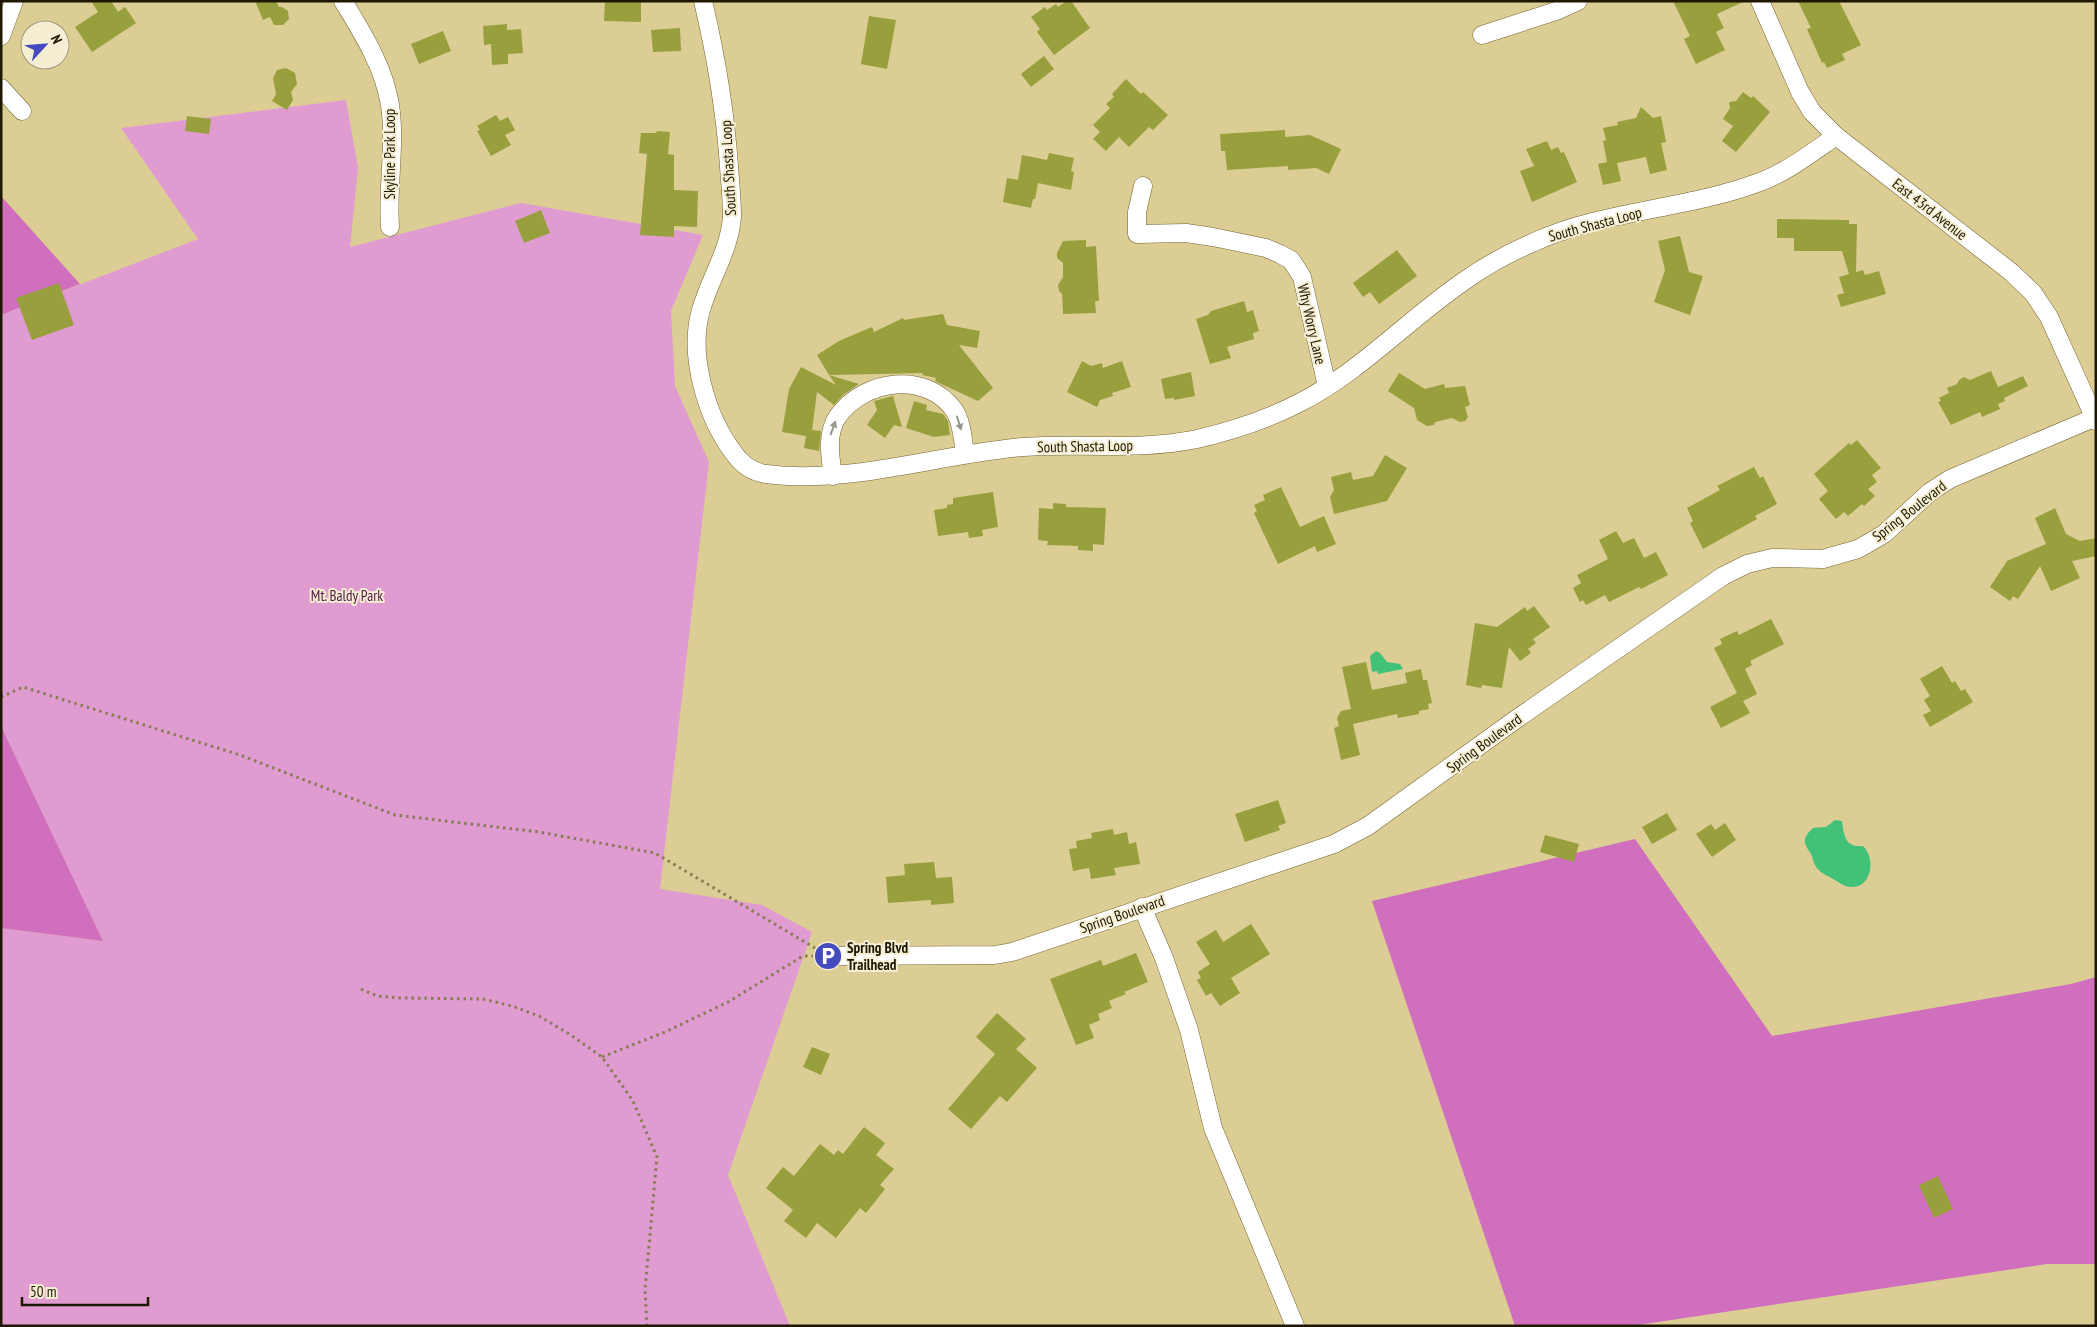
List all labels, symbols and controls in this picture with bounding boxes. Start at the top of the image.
north arrow [20,20,70,70]
text: N [47,32,66,47]
street label: Skyline Park Loop [380,109,399,199]
street label: South Shasta Loop [716,120,740,216]
street label: East 43rd Avenue [1889,174,1971,244]
street label: South Shasta Loop [1546,202,1644,246]
street label: Why Worry Lane [1293,282,1331,366]
one-way arrow [955,416,963,431]
one-way arrow [829,420,837,435]
street label: South Shasta Loop [1037,436,1133,456]
street label: Spring Boulevard [1868,476,1950,546]
park label: Mt. Baldy Park [311,586,383,605]
street label: Spring Boulevard [1443,709,1525,777]
street label: Spring Boulevard [1077,891,1167,937]
place label: Spring Blvd Trailhead [847,938,908,974]
parking icon: Spring Blvd Trailhead [813,941,843,971]
scale bar [22,1274,149,1306]
text: 50 m [30,1282,56,1301]

